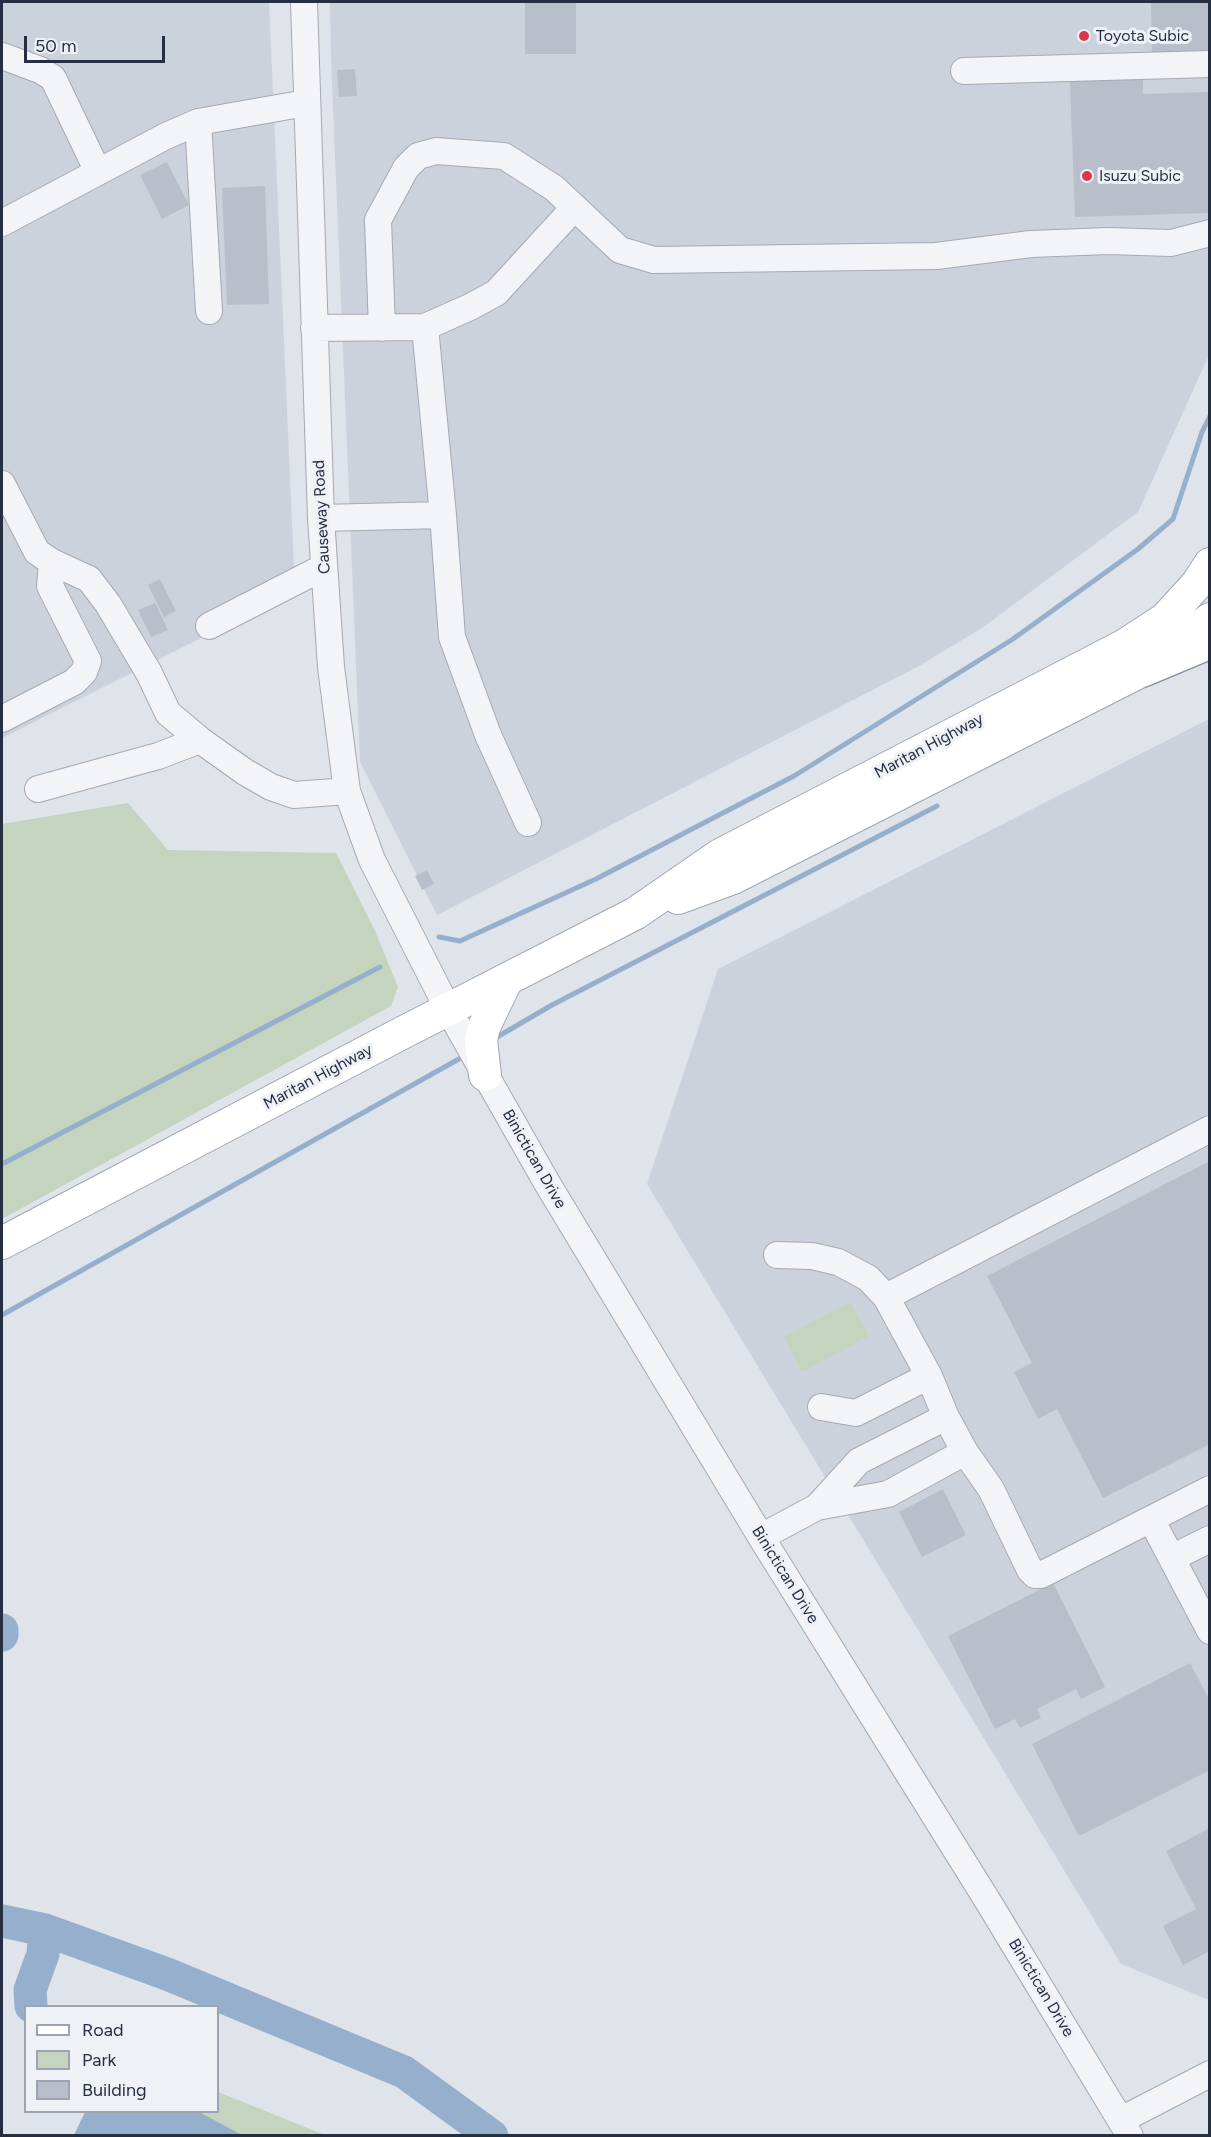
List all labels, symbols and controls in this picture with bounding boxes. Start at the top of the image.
scale bar [27,24,168,62]
place label: Toyota Subic [1096,26,1189,46]
marker: Toyota Subic [1077,29,1091,43]
text: 50 m [35,35,77,57]
place label: Isuzu Subic [1099,166,1181,186]
marker: Isuzu Subic [1080,169,1094,183]
street label: Causeway Road [309,459,335,575]
street label: Maritan Highway [871,709,987,783]
street label: Maritan Highway [260,1040,376,1114]
street label: Binictican Drive [498,1106,570,1212]
street label: Binictican Drive [747,1523,823,1627]
street label: Binictican Drive [1004,1935,1078,2041]
legend [24,2005,219,2113]
text: Road [82,2019,123,2041]
text: Park [82,2049,116,2071]
text: Building [82,2079,147,2101]

